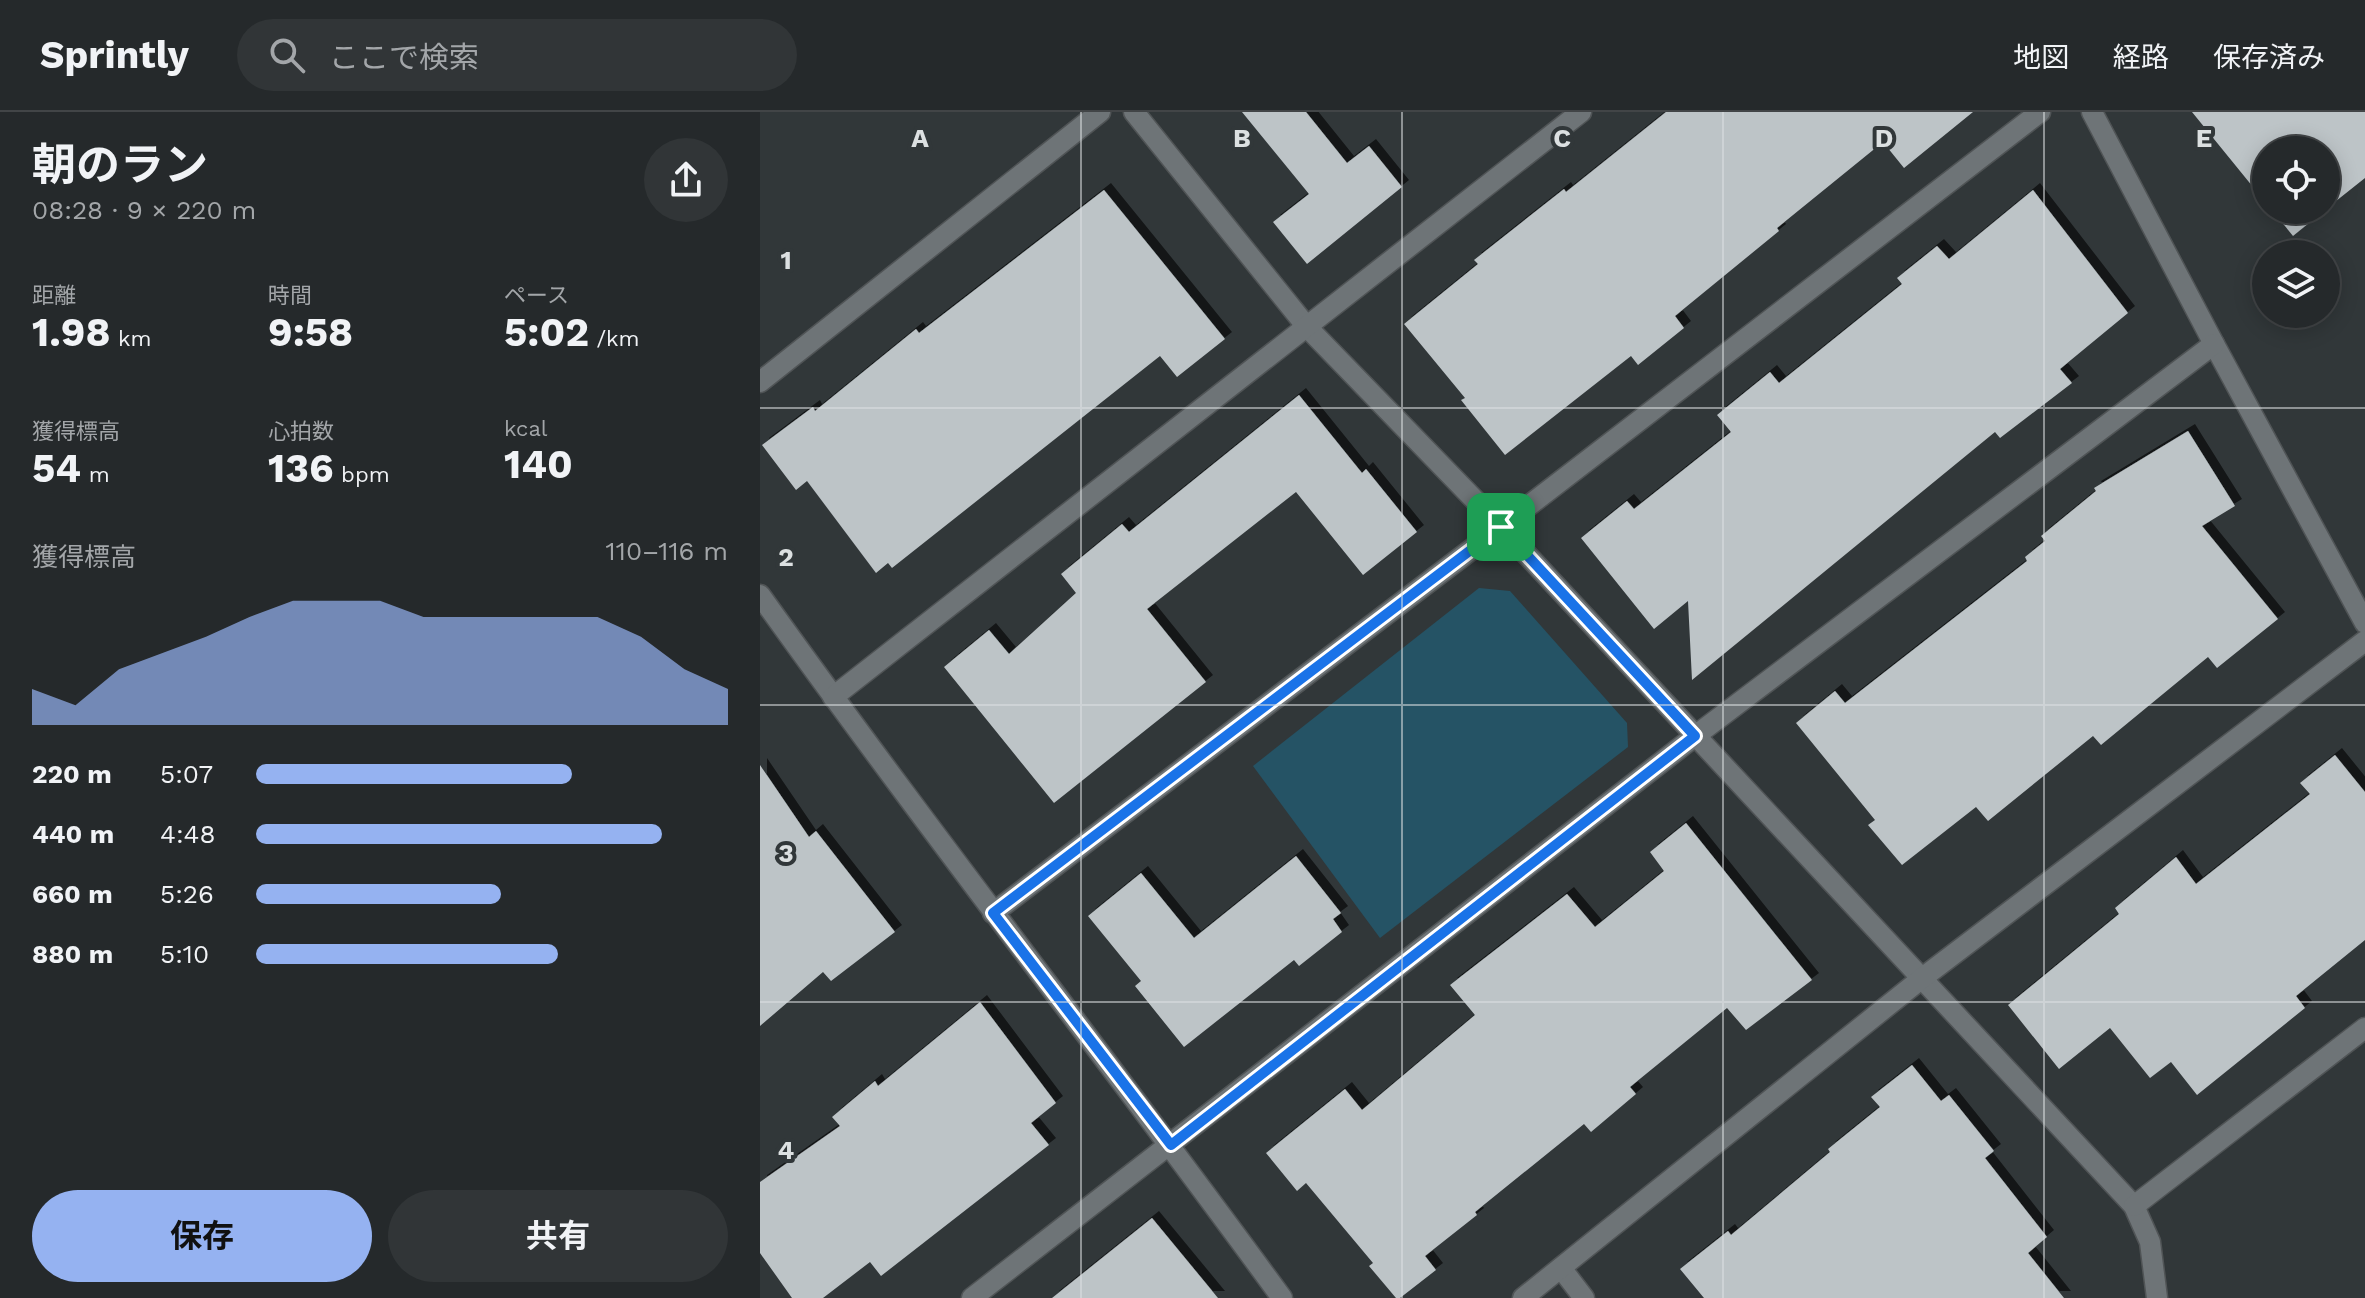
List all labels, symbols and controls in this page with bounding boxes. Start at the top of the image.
search box [237,19,797,91]
text: Sprintly [40,33,189,77]
icon: search [265,33,309,77]
text: ここで検索 [329,40,479,75]
text: 地図 [2013,41,2069,74]
text: 経路 [2113,41,2169,74]
text: 保存済み [2213,41,2325,74]
text: A [911,123,929,153]
text: B [1233,123,1251,153]
text: C [1553,123,1571,153]
text: D [1875,123,1893,153]
text: E [2196,123,2212,153]
map controls [2252,136,2340,328]
button: locate [2252,136,2340,224]
button: share [644,138,728,222]
text: 朝のラン [32,139,208,191]
text: 08:28 · 9 × 220 m [32,195,256,225]
button: layers [2252,240,2340,328]
text: 1 [780,245,792,275]
text: 距離 [32,283,76,308]
text: 時間 [268,283,312,308]
text: ペース [504,283,569,308]
text: 1.98 [32,309,111,356]
text: 9:58 [268,309,353,356]
text: 5:02 [504,309,589,356]
text: km [111,326,152,351]
text: /km [589,326,640,351]
text: kcal [504,416,548,441]
text: 獲得標高 [32,419,120,444]
text: 心拍数 [268,419,334,444]
text: 140 [504,441,573,488]
text: 54 [32,445,81,492]
text: 136 [268,445,334,492]
text: m [81,462,110,487]
text: bpm [334,462,390,487]
pin [1467,493,1535,561]
icon: arrive [1479,505,1523,549]
text: 110–116 m [606,536,728,566]
text: 獲得標高 [32,542,136,572]
text: 2 [778,542,794,572]
text: 220 m [32,759,112,789]
text: 5:07 [160,759,213,789]
text: 440 m [32,819,114,849]
text: 4:48 [160,819,215,849]
text: 3 [778,838,794,868]
text: 660 m [32,879,113,909]
text: 5:26 [160,879,214,909]
text: 880 m [32,939,113,969]
text: 5:10 [160,939,209,969]
text: 4 [778,1135,795,1165]
button: 保存 [32,1190,372,1282]
button: 共有 [388,1190,728,1282]

